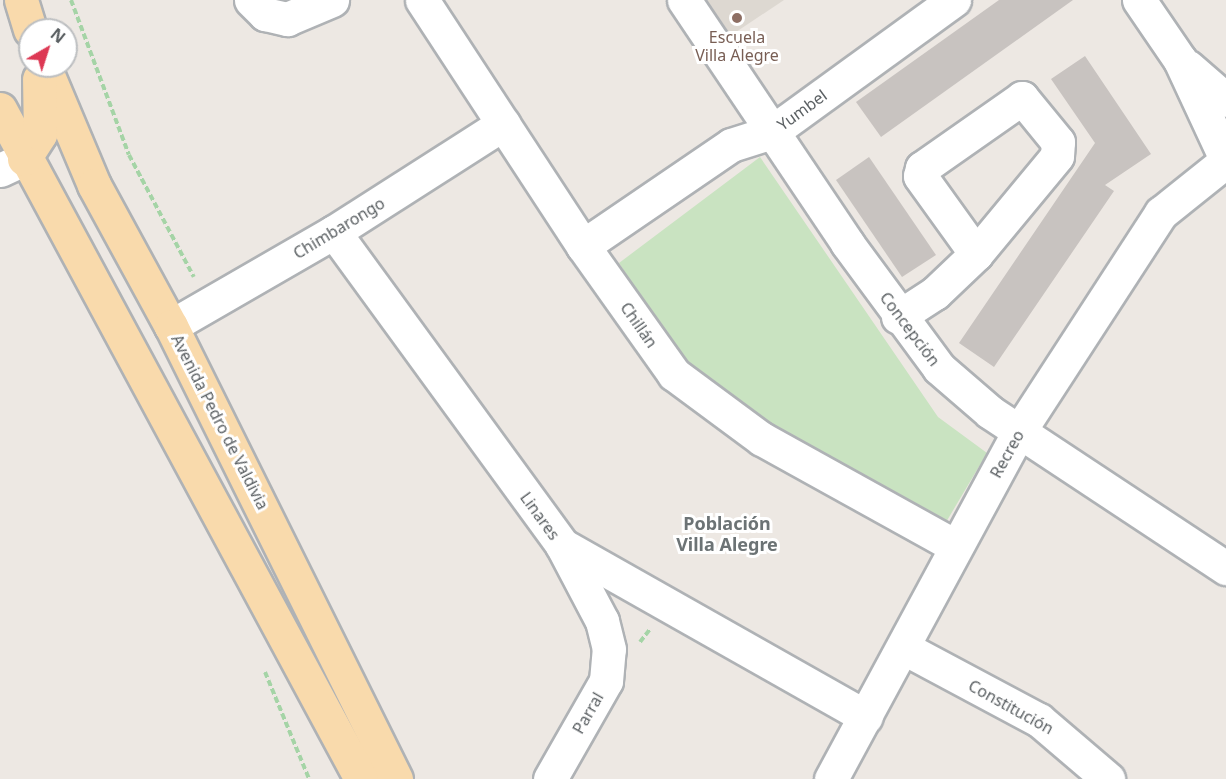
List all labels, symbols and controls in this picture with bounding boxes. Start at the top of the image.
marker: Escuela Villa Alegre [730,11,744,25]
north arrow [18,18,78,78]
text: N [46,23,70,48]
place label: Escuela Villa Alegre [695,27,779,65]
street label: Yumbel [774,86,830,134]
street label: Chimbarongo [290,193,388,263]
street label: Concepción [876,288,944,370]
street label: Chillán [616,299,662,351]
street label: Avenida Pedro de Valdivia [167,331,273,513]
street label: Recreo [986,427,1028,481]
street label: Linares [516,488,564,544]
district label: Población Villa Alegre [676,513,778,556]
street label: Constitución [965,676,1057,738]
street label: Parral [569,689,607,737]

